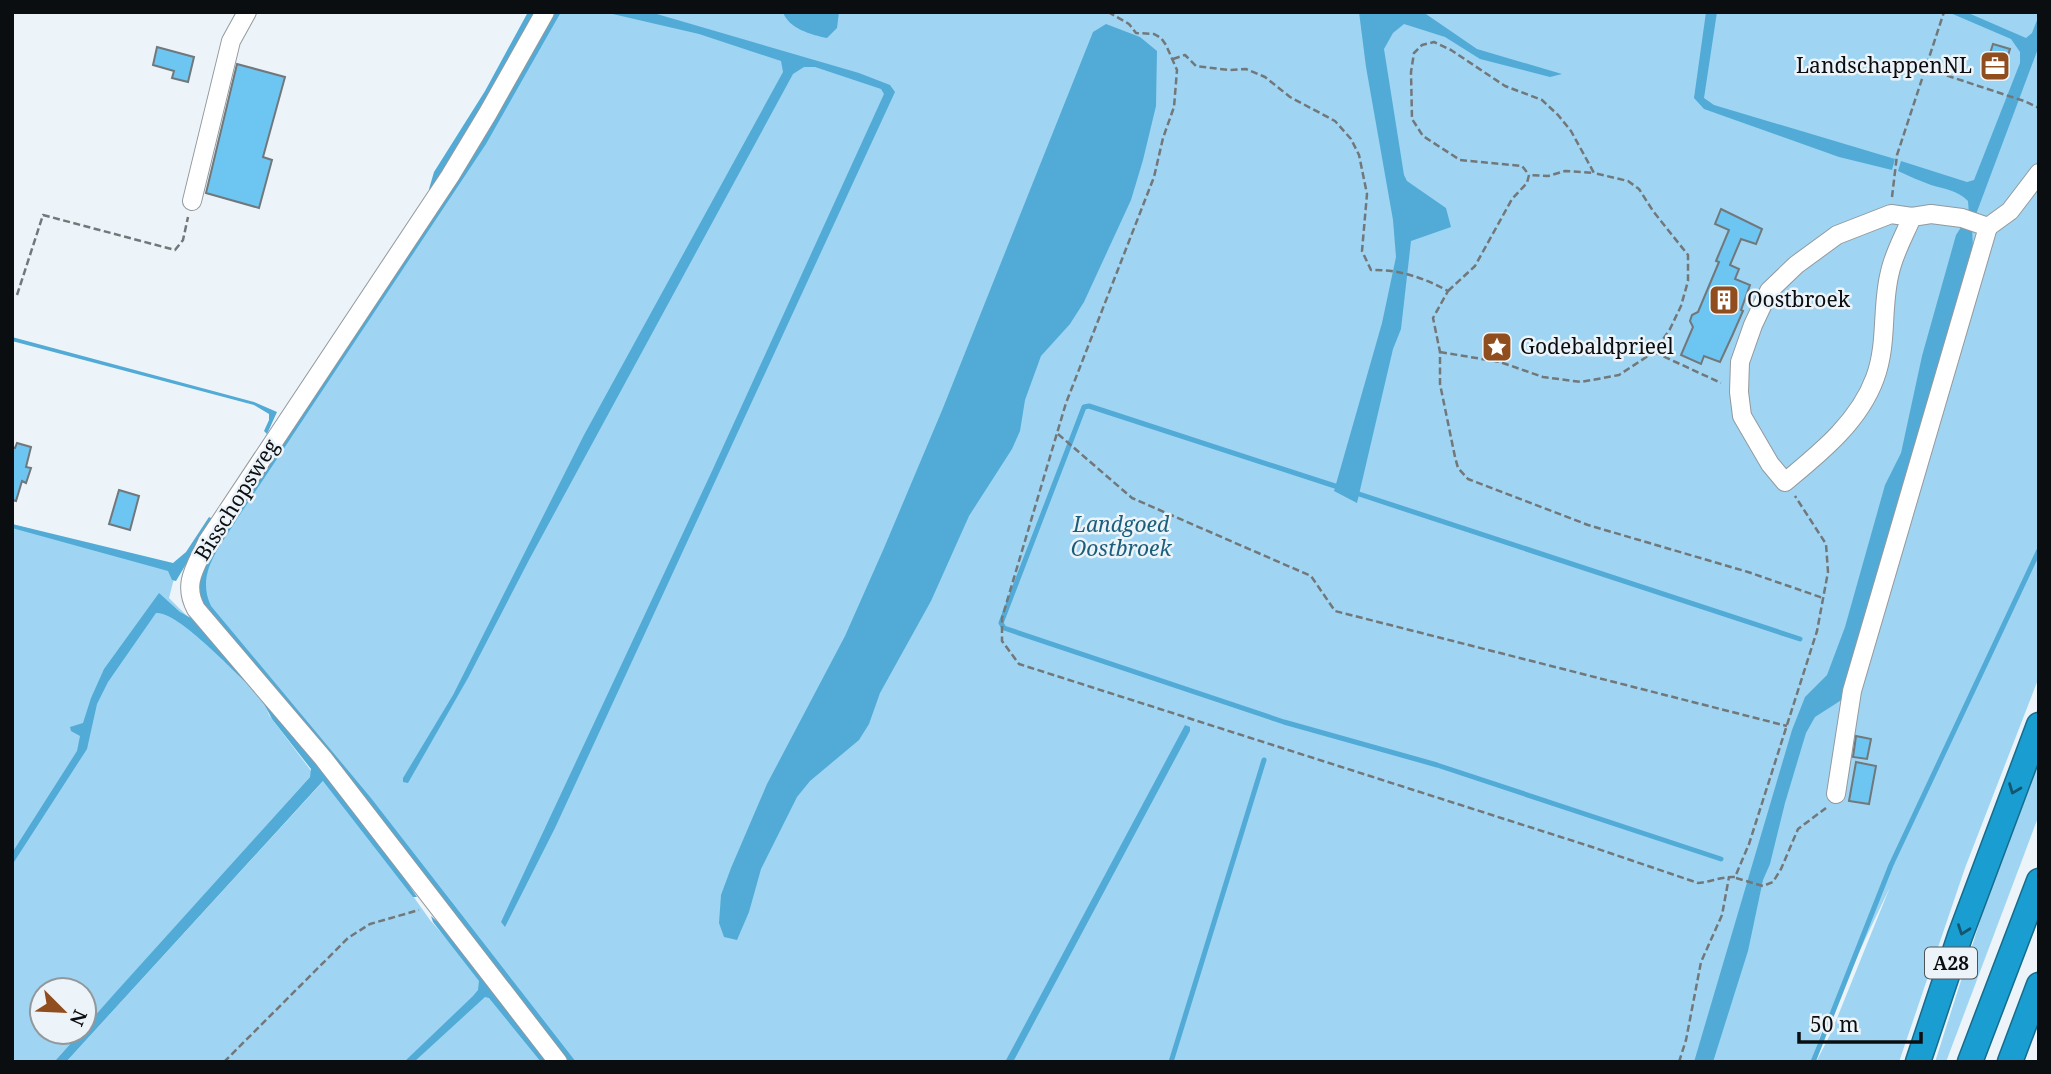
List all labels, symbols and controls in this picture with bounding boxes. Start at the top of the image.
office icon: LandschappenNL [1978,49,2012,83]
place label: LandschappenNL [1796,51,1972,79]
building icon: Oostbroek [1707,283,1741,317]
place label: Oostbroek [1747,285,1851,313]
place icon: Godebaldprieel [1480,330,1514,364]
place label: Godebaldprieel [1520,332,1674,360]
street label: Bisschopsweg [188,433,285,565]
park label: Landgoed Oostbroek [1071,510,1172,562]
one-way arrow [2009,782,2023,794]
one-way arrow [1957,923,1971,935]
road number: A28 [1925,948,1977,979]
north arrow [28,976,98,1046]
scale bar [1799,1000,1922,1044]
text: N [64,1006,93,1030]
text: 50 m [1810,1010,1859,1038]

